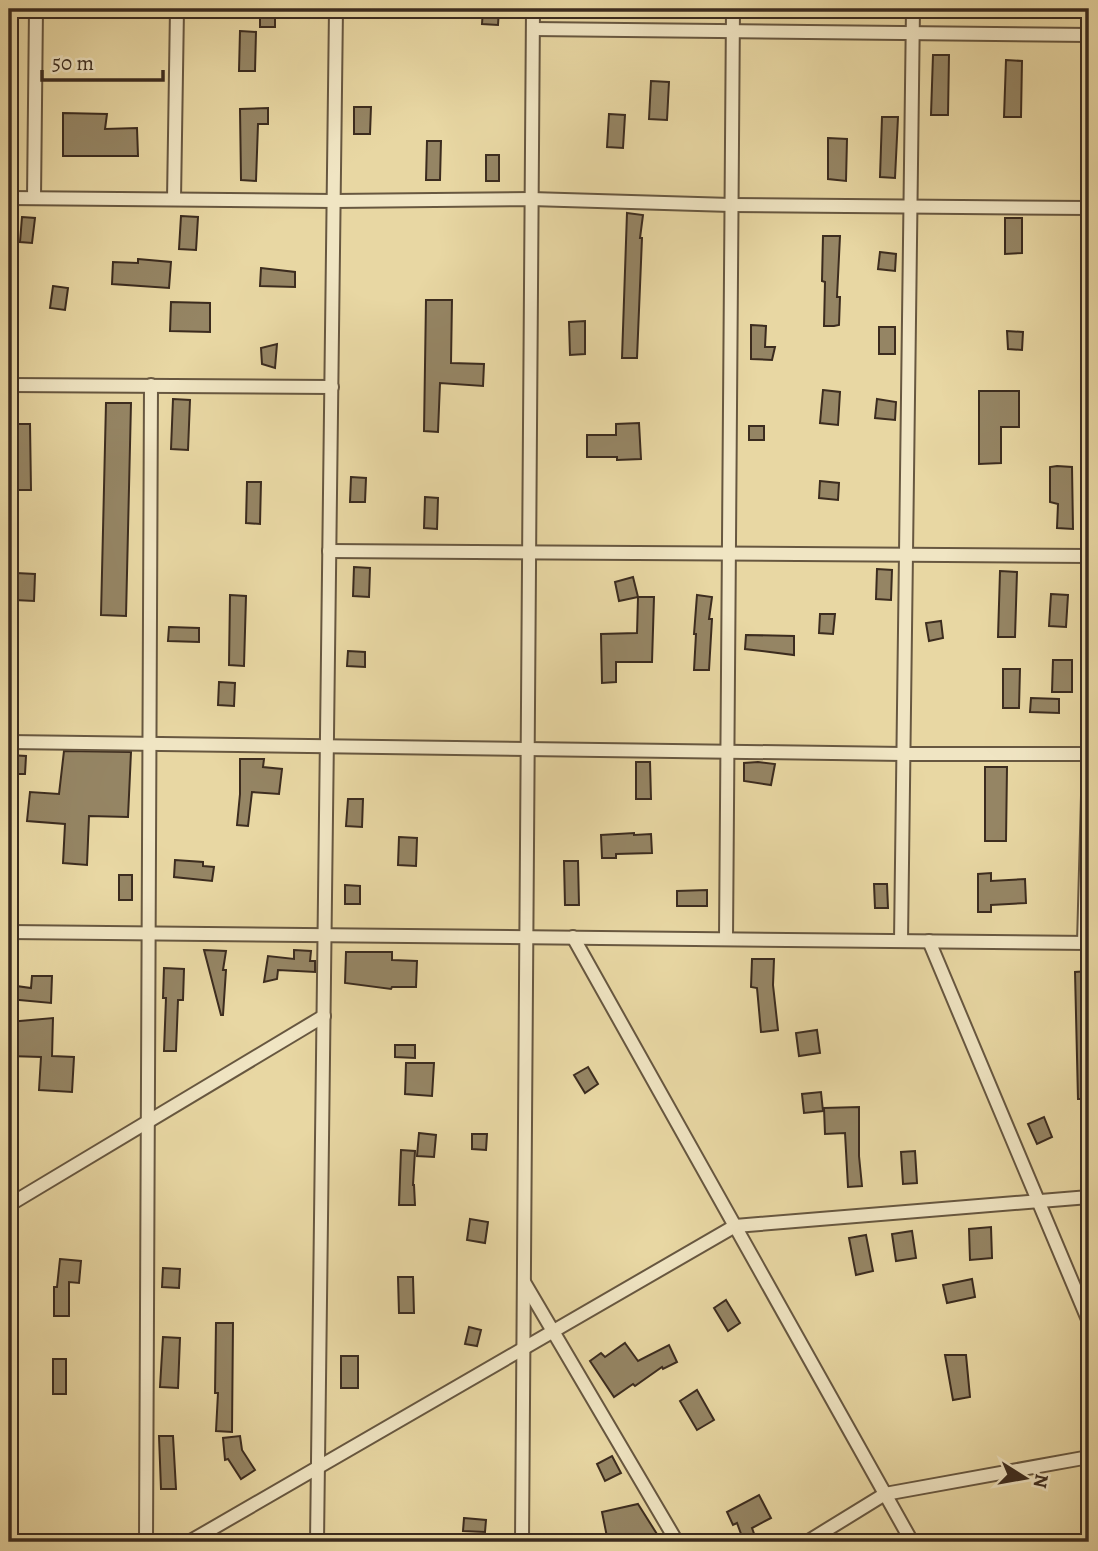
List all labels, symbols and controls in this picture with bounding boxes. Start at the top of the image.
scale bar [42,38,163,82]
text: 50 m [52,49,94,77]
north arrow [990,1442,1060,1512]
text: N [1027,1472,1055,1490]

